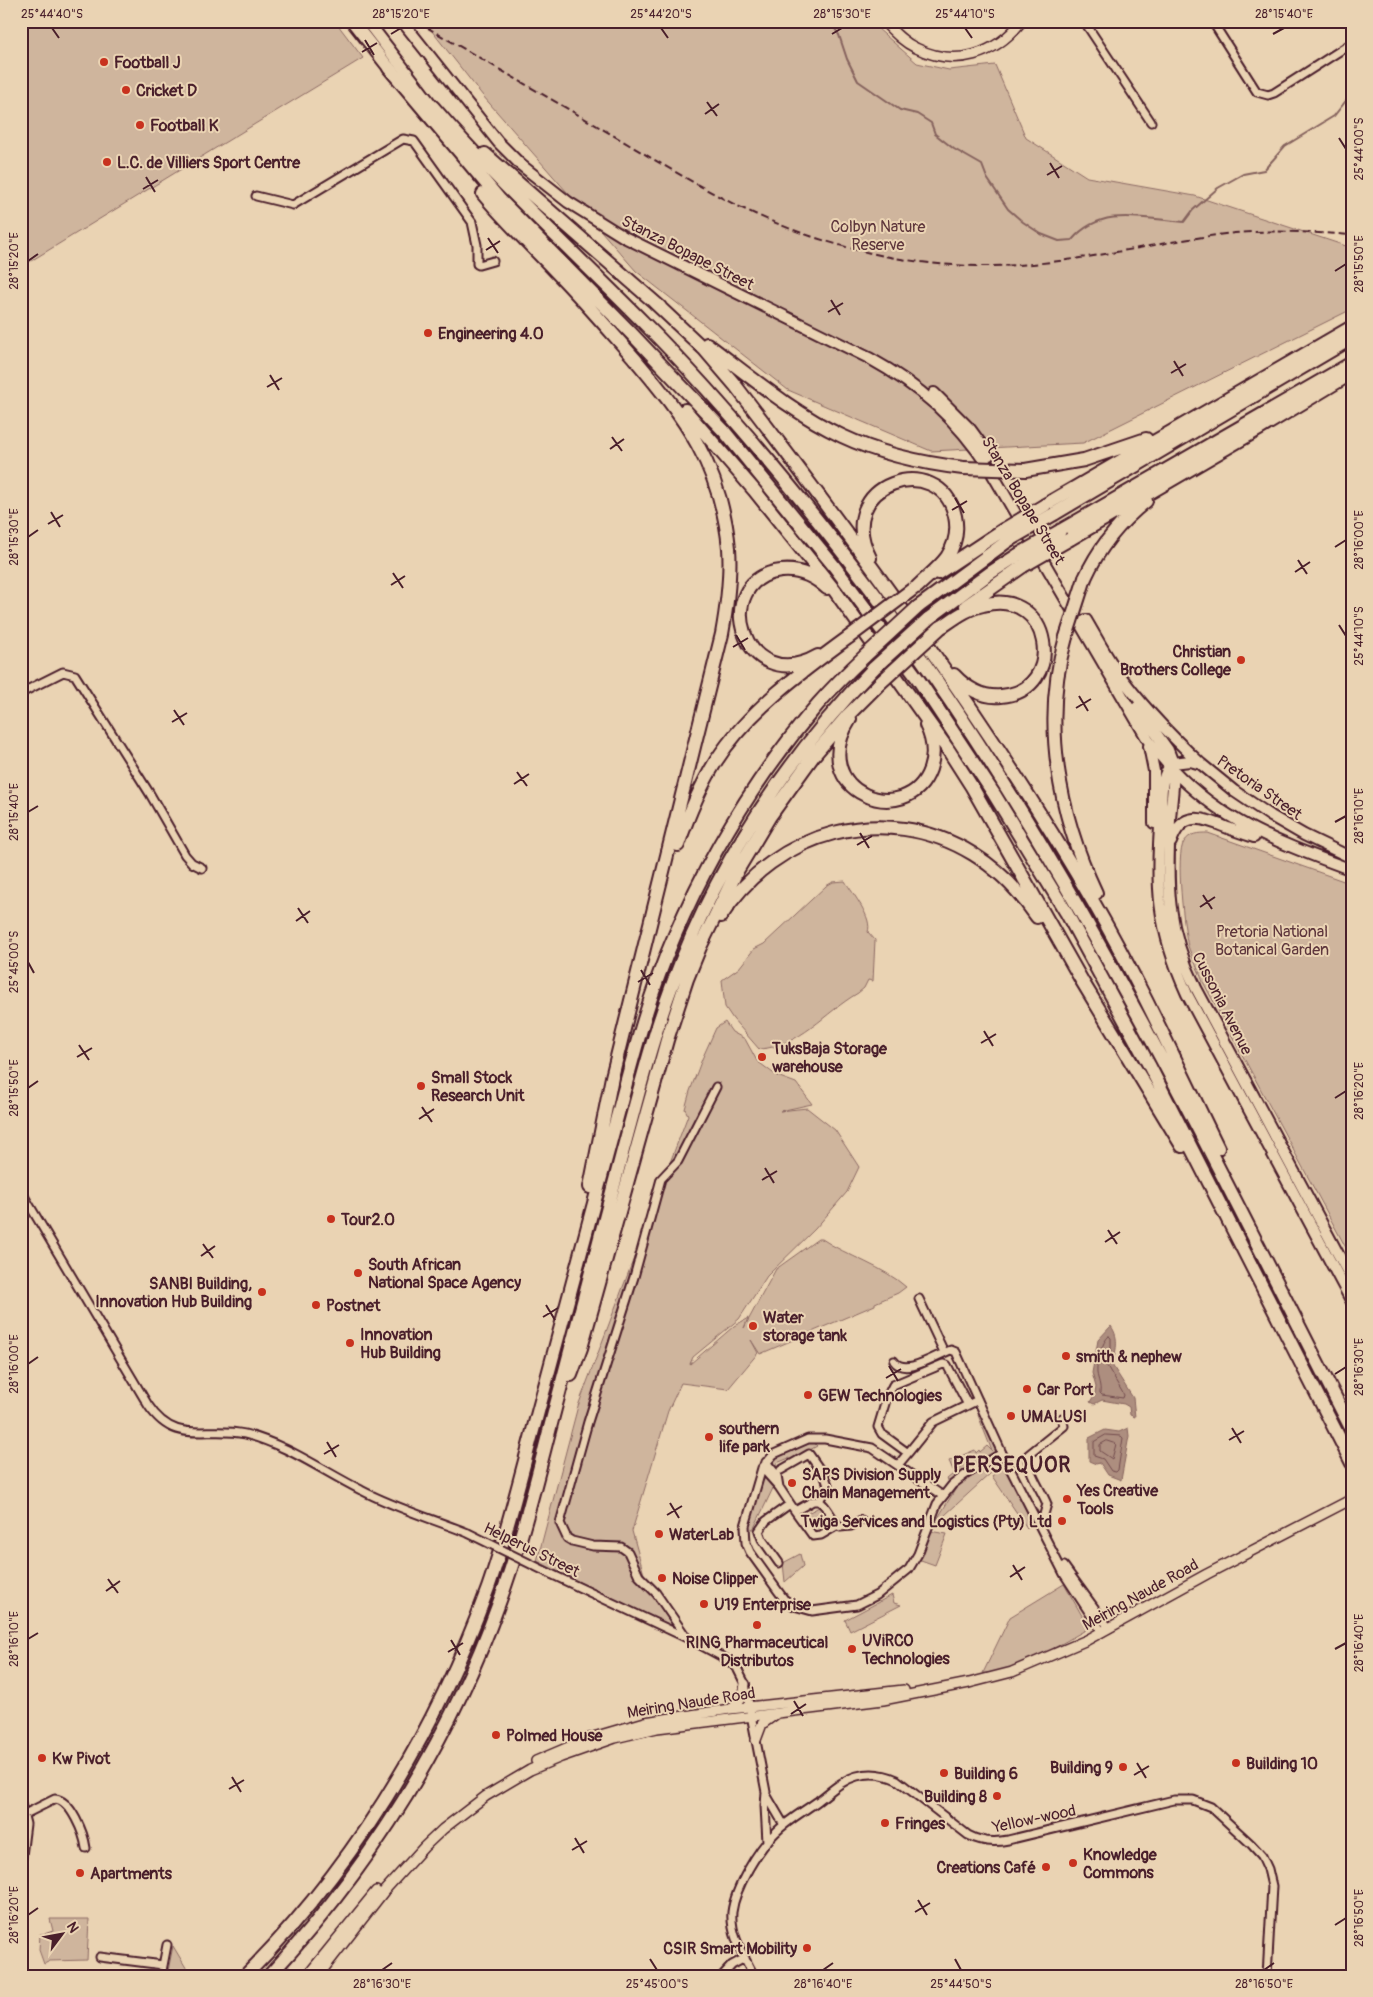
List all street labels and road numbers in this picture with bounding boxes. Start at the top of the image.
street label: Stanza Bopape Street [618,211,758,295]
street label: Stanza Bopape Street [977,433,1070,569]
street label: Pretoria Street [1213,751,1306,825]
street label: Cussonia Avenue [1188,949,1257,1058]
street label: Helperus Street [480,1518,583,1582]
street label: Meiring Naude Road [1079,1555,1202,1635]
street label: Meiring Naude Road [626,1683,757,1723]
street label: Yellow-wood [990,1800,1078,1838]

